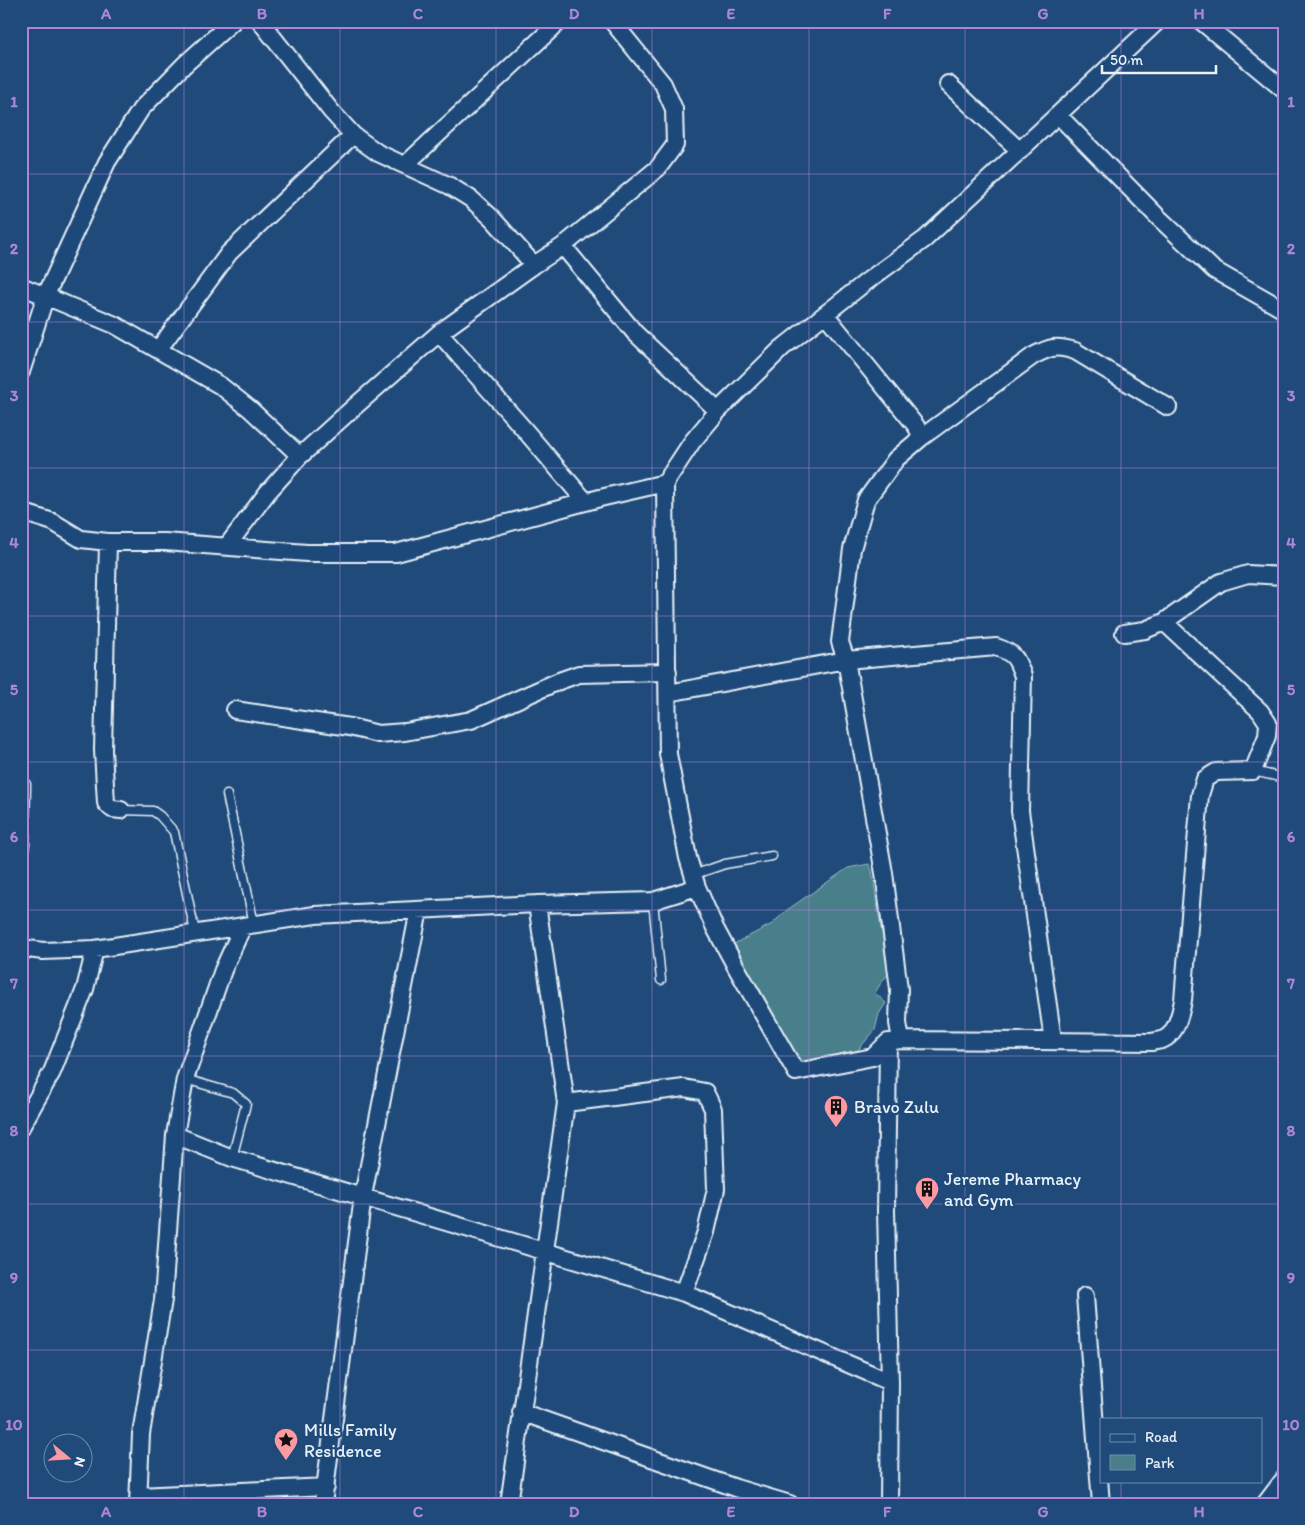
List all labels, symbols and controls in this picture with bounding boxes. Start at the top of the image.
text: A [100,4,112,23]
text: B [257,4,268,23]
text: C [413,4,424,23]
text: D [569,4,580,23]
text: E [727,4,736,23]
text: F [883,4,892,23]
text: G [1037,4,1049,23]
text: H [1193,4,1205,23]
scale bar [1102,42,1216,74]
text: 50 m [1110,51,1143,69]
text: 1 [10,92,18,111]
text: 1 [1287,92,1295,111]
text: 2 [10,239,19,258]
text: 2 [1287,239,1296,258]
text: 3 [10,386,19,405]
text: 3 [1287,386,1296,405]
text: 4 [9,533,19,552]
text: 4 [1286,533,1296,552]
text: 5 [10,680,19,699]
text: 5 [1287,680,1296,699]
text: 6 [10,827,19,846]
text: 6 [1287,827,1296,846]
text: 7 [9,974,18,993]
text: 7 [1286,974,1295,993]
building icon: Bravo Zulu [823,1094,849,1128]
place label: Bravo Zulu [854,1096,939,1118]
text: 8 [10,1121,19,1140]
text: 8 [1287,1121,1296,1140]
place label: Jereme Pharmacy and Gym [944,1168,1081,1211]
building icon: Jereme Pharmacy and Gym [914,1176,940,1210]
text: 9 [10,1268,18,1287]
text: 9 [1287,1268,1295,1287]
text: 10 [5,1415,23,1434]
text: 10 [1282,1415,1300,1434]
legend [1100,1418,1262,1482]
place label: Mills Family Residence [304,1419,397,1462]
place icon: Mills Family Residence [273,1427,299,1461]
text: Road [1145,1428,1178,1446]
north arrow [42,1432,92,1482]
text: Park [1145,1454,1175,1472]
text: N [70,1455,89,1469]
text: A [100,1502,112,1521]
text: B [257,1502,268,1521]
text: C [413,1502,424,1521]
text: D [569,1502,580,1521]
text: E [727,1502,736,1521]
text: F [883,1502,892,1521]
text: G [1037,1502,1049,1521]
text: H [1193,1502,1205,1521]

